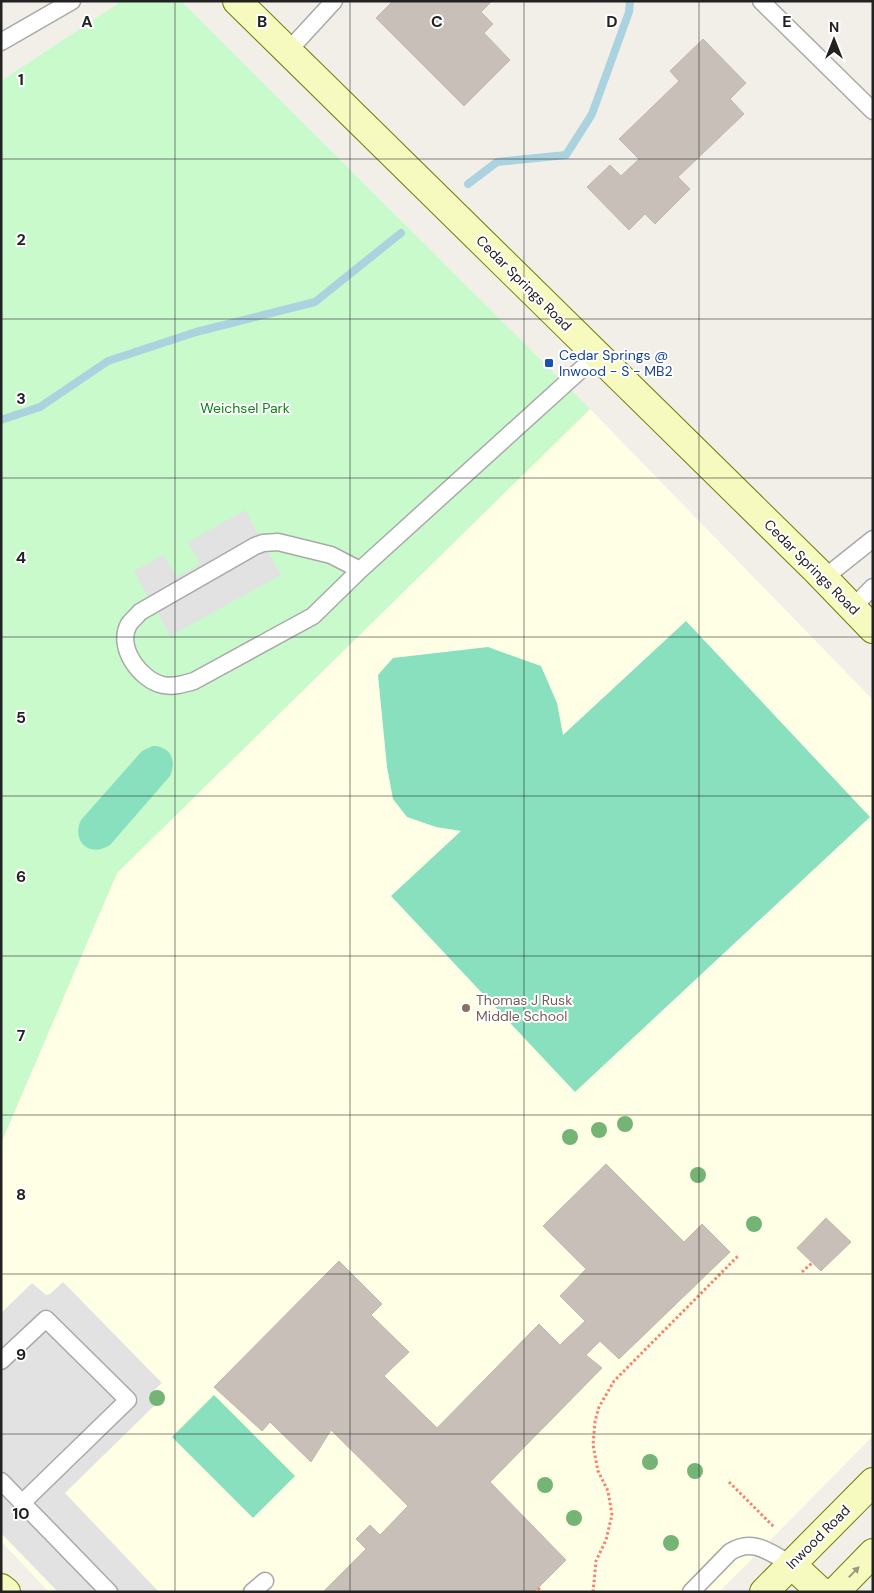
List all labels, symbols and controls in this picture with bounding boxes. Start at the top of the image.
text: A [81,11,93,32]
text: B [257,11,267,32]
text: C [431,11,443,32]
text: D [606,11,618,32]
text: E [782,11,792,32]
north arrow [809,15,859,65]
text: N [829,18,839,36]
text: 1 [18,69,24,90]
text: 2 [16,229,26,250]
street label: Cedar Springs Road [472,231,576,335]
place label: Cedar Springs @ Inwood - S - MB2 [559,346,673,380]
marker: Cedar Springs @ Inwood - S - MB2 [543,357,555,369]
text: 3 [16,388,26,409]
park label: Weichsel Park [200,399,290,417]
street label: Cedar Springs Road [760,515,864,619]
text: 4 [16,547,26,568]
text: 5 [16,707,26,728]
text: 6 [16,866,26,887]
place label: Thomas J Rusk Middle School [476,991,572,1025]
marker: Thomas J Rusk Middle School [460,1002,472,1014]
text: 7 [17,1025,26,1046]
text: 8 [16,1184,26,1205]
text: 9 [16,1344,26,1365]
street label: Inwood Road [782,1501,854,1573]
text: 10 [12,1503,30,1524]
one-way arrow [848,1567,860,1579]

